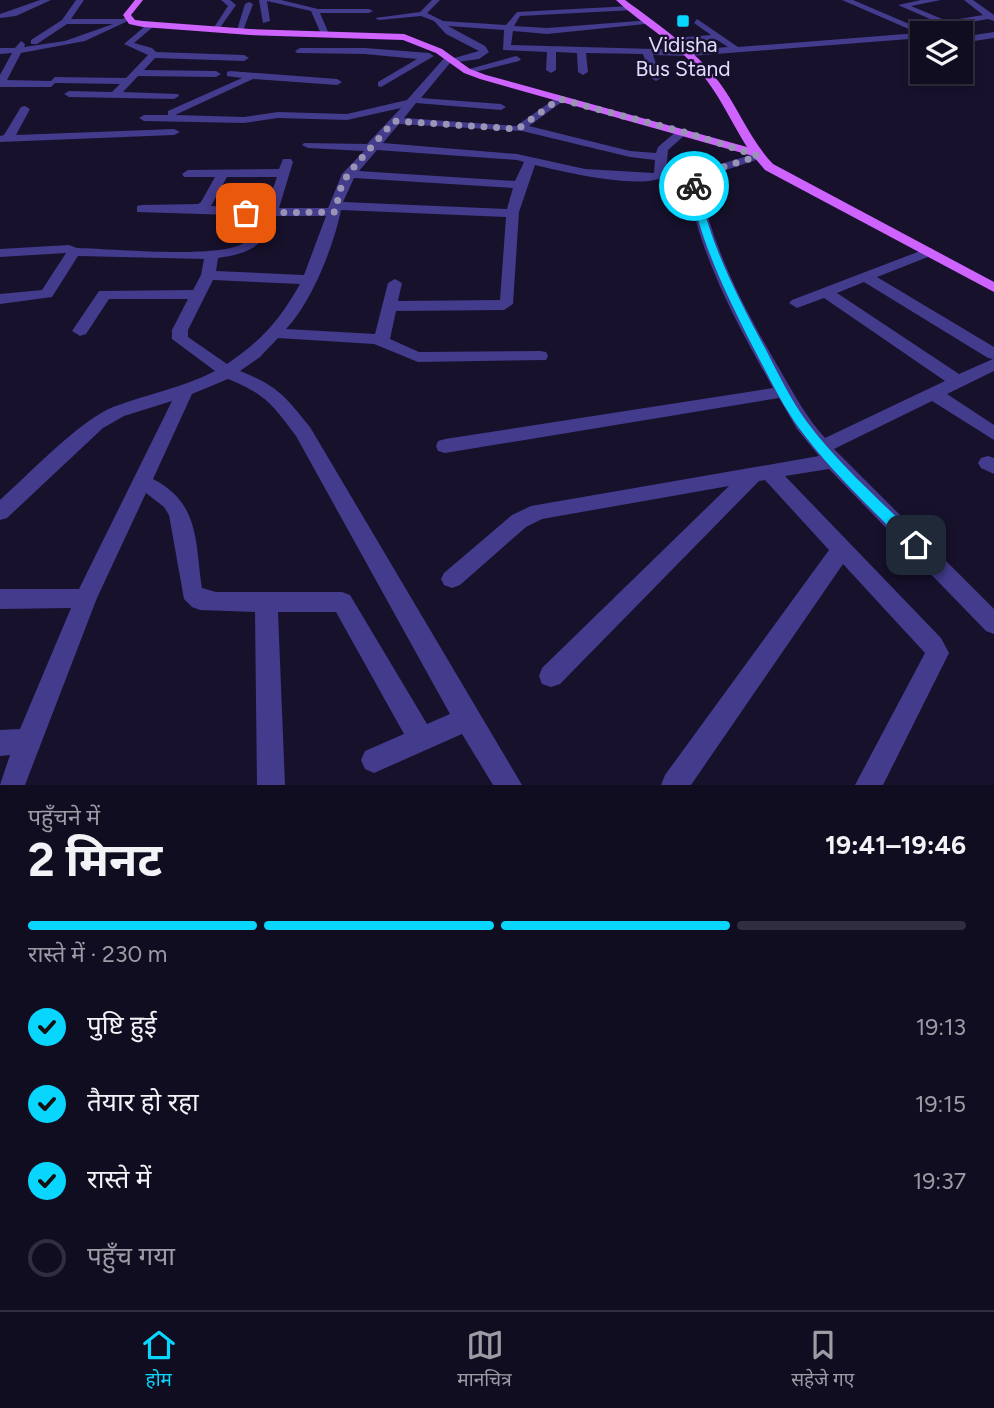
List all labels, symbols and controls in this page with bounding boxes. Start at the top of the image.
marker: Vidisha Bus Stand [675,13,691,29]
map controls [910,21,973,84]
button: layers [910,21,973,84]
place label: Vidisha Bus Stand [635,32,731,81]
courier [659,151,729,221]
icon: bike [675,167,713,205]
pin [216,183,276,243]
icon: bag [227,194,265,232]
pin [886,515,946,575]
icon: home [897,526,935,564]
text: पहुँचने में [28,803,100,831]
text: 19:41–19:46 [825,829,966,861]
text: 2 मिनट [28,832,162,888]
text: रास्ते में · 230 m [28,940,167,968]
icon: check [28,1008,66,1046]
text: पुष्टि हुई [87,1009,157,1041]
text: 19:13 [916,1013,966,1041]
icon: check [28,1085,66,1123]
text: तैयार हो रहा [87,1086,199,1118]
text: 19:15 [915,1090,966,1118]
icon: check [28,1162,66,1200]
text: रास्ते में [87,1163,151,1195]
text: 19:37 [913,1167,966,1195]
text: पहुँच गया [87,1240,175,1272]
tab: होम [140,1326,178,1394]
tab: मानचित्र [457,1326,512,1394]
tab: सहेजे गए [791,1326,854,1394]

